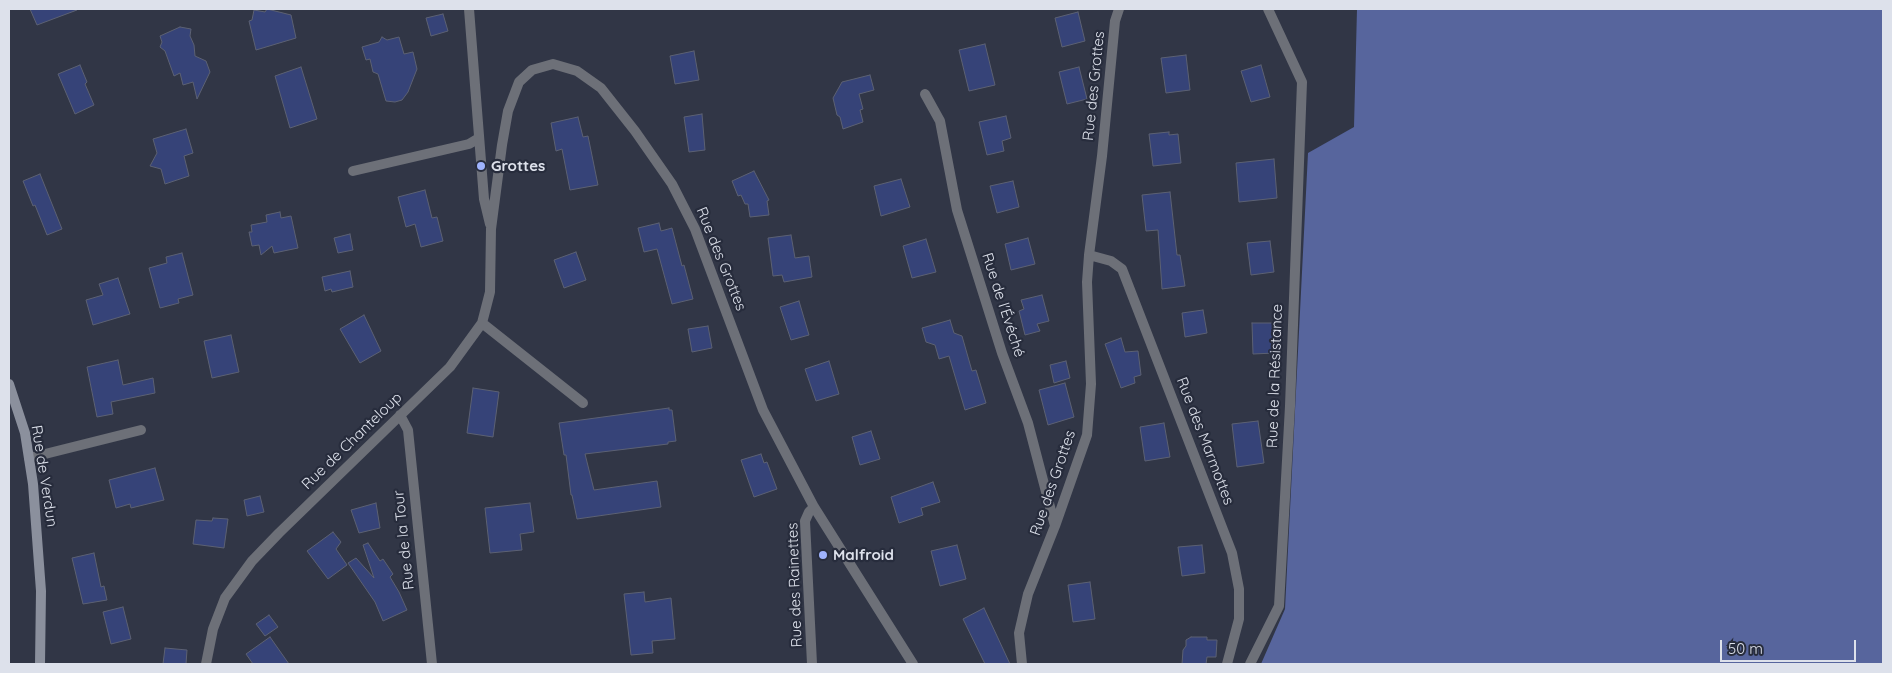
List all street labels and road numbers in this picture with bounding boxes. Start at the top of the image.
street label: Rue des Grottes [1079,30,1109,142]
street label: Rue des Grottes [692,205,750,313]
street label: Rue de l'Évéché [978,251,1028,359]
street label: Rue de la Résistance [1263,304,1287,448]
street label: Rue des Marmottes [1172,375,1238,507]
street label: Rue de Chanteloup [298,389,406,493]
street label: Rue de Verdun [27,424,61,528]
street label: Rue des Grottes [1027,428,1079,538]
street label: Rue de la Tour [390,489,418,591]
street label: Rue des Rainettes [784,522,806,648]

